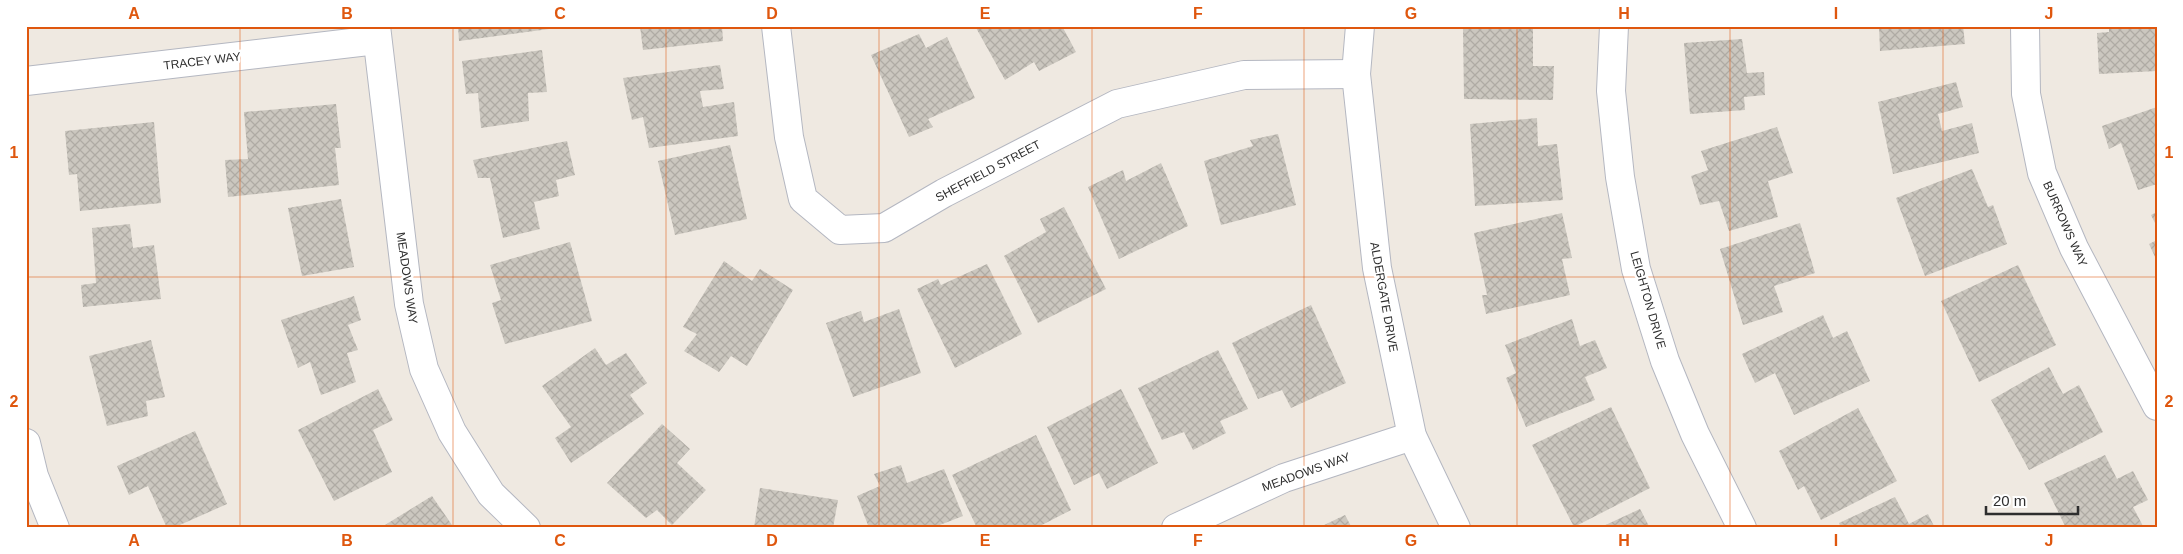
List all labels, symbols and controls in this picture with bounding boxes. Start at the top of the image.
text: A [128,5,140,22]
text: B [341,5,353,22]
text: C [554,5,566,22]
text: D [766,5,778,22]
text: E [980,5,991,22]
text: F [1193,5,1203,22]
text: G [1405,5,1417,22]
text: H [1618,5,1630,22]
text: I [1834,5,1838,22]
text: J [2045,5,2053,22]
street label: TRACEY WAY [163,49,241,73]
street label: SHEFFIELD STREET [933,137,1043,205]
text: 1 [10,144,19,161]
text: 1 [2165,144,2174,161]
street label: BURROWS WAY [2040,179,2090,269]
street label: MEADOWS WAY [394,231,420,325]
street label: ALDERGATE DRIVE [1367,241,1401,353]
street label: LEIGHTON DRIVE [1627,249,1669,351]
text: 2 [10,393,19,410]
text: 2 [2165,393,2174,410]
street label: MEADOWS WAY [1260,450,1352,494]
scale bar [1986,484,2078,516]
text: 20 m [1993,492,2026,509]
text: A [128,532,140,549]
text: B [341,532,353,549]
text: C [554,532,566,549]
text: D [766,532,778,549]
text: E [980,532,991,549]
text: F [1193,532,1203,549]
text: G [1405,532,1417,549]
text: H [1618,532,1630,549]
text: I [1834,532,1838,549]
text: J [2045,532,2053,549]

